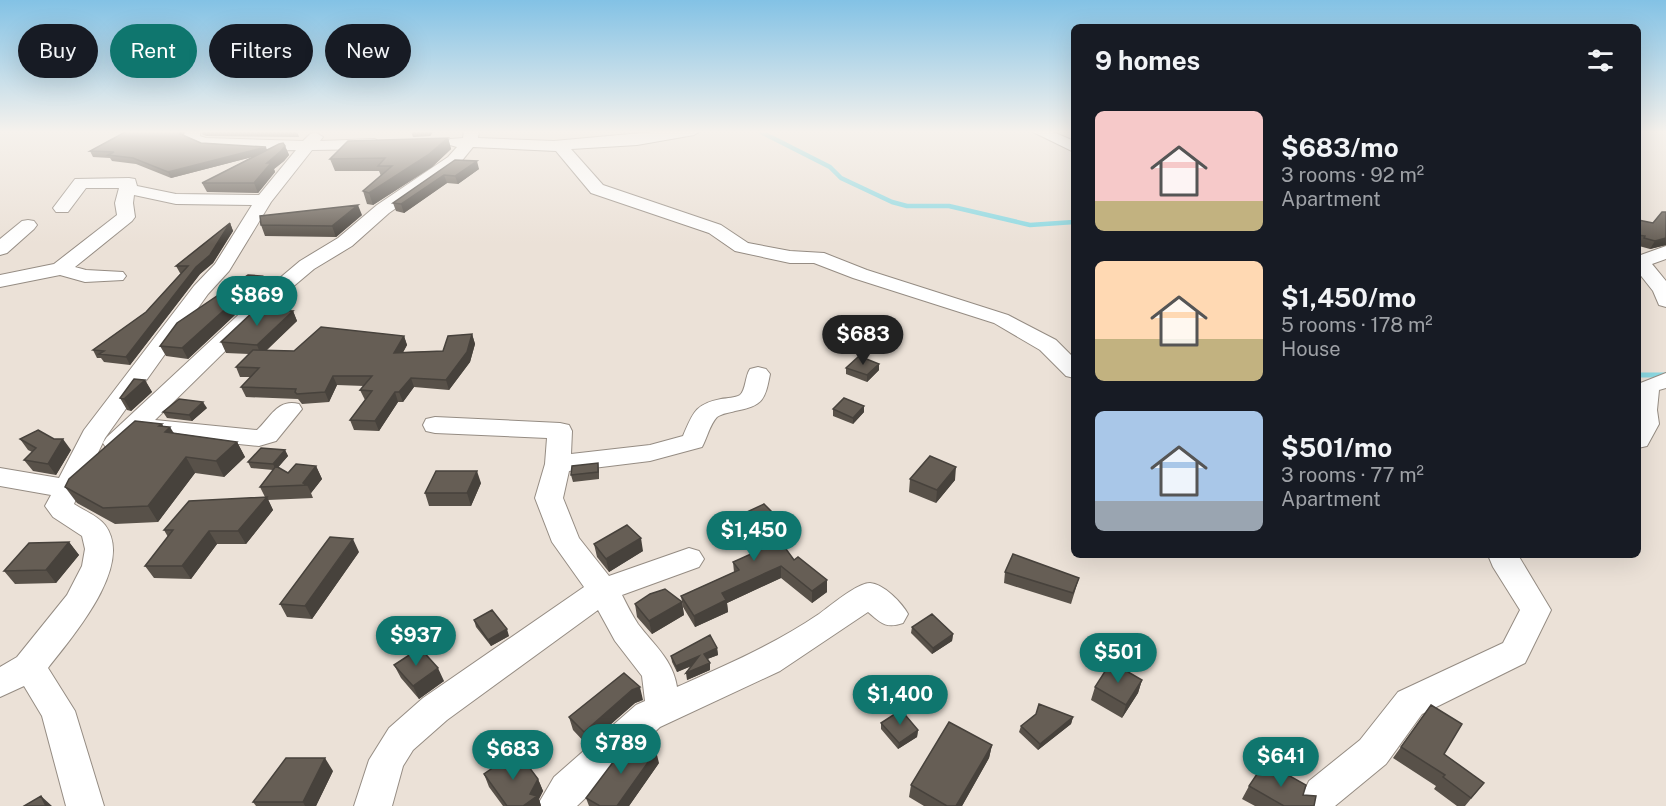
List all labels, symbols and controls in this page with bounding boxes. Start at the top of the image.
chip: Buy [18,24,98,78]
chip: Rent [110,24,197,78]
chip: Filters [209,24,313,78]
chip: New [325,24,411,78]
icon: filters [1584,44,1617,77]
text: 9 homes [1095,45,1200,76]
text: $683/mo [1281,132,1399,163]
icon: home [1143,135,1215,207]
text: 3 rooms · 92 m² [1281,163,1424,187]
text: Apartment [1281,187,1381,211]
pin: $869 [221,276,293,327]
text: $1,450/mo [1281,282,1416,313]
text: $869 [230,283,284,307]
icon: home [1143,285,1215,357]
text: 5 rooms · 178 m² [1281,313,1433,337]
pin: $683 [827,315,899,366]
text: $683 [836,322,890,346]
text: House [1281,337,1341,361]
text: $501/mo [1281,432,1392,463]
icon: home [1143,435,1215,507]
text: 3 rooms · 77 m² [1281,463,1424,487]
text: Apartment [1281,487,1381,511]
pin: $1,450 [705,511,803,562]
text: $1,450 [721,518,787,542]
pin: $937 [380,616,452,667]
text: $937 [390,623,442,647]
pin: $501 [1082,633,1154,684]
text: $501 [1094,640,1142,664]
pin: $1,400 [851,675,949,726]
text: $1,400 [867,682,933,706]
pin: $789 [585,724,657,775]
pin: $683 [477,730,549,781]
text: $789 [595,731,647,755]
text: $683 [486,737,540,761]
pin: $641 [1245,737,1317,788]
text: $641 [1257,744,1305,768]

